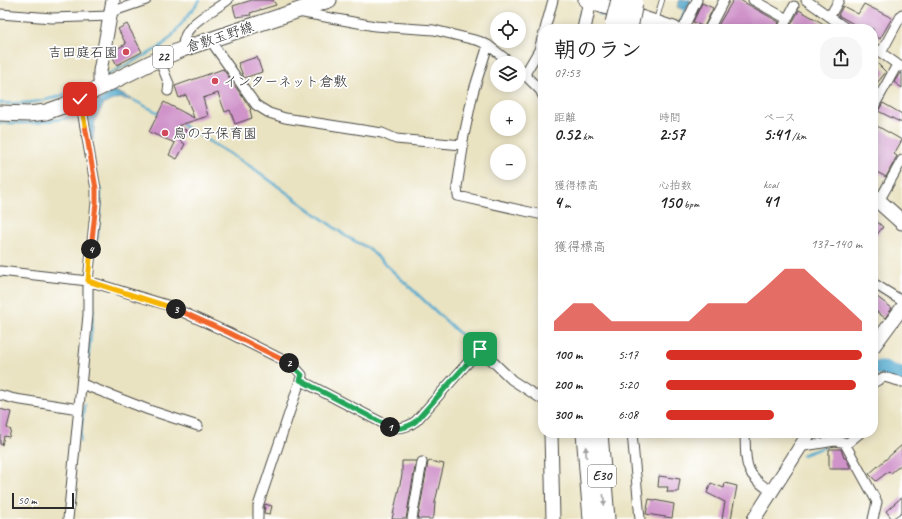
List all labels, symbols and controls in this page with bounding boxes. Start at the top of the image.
map controls [490,12,526,180]
button: locate [490,12,526,48]
street label: 倉敷玉野線 [184,18,256,56]
text: 朝のラン [554,36,642,64]
button: share [820,37,862,79]
place label: 吉田庭石園 [48,44,118,61]
road number: 22 [153,46,173,68]
marker: 吉田庭石園 [121,47,131,57]
button: layers [490,56,526,92]
text: 07:53 [554,65,580,81]
place label: インターネット倉敷 [223,73,347,90]
marker: インターネット倉敷 [210,76,220,86]
pin [63,82,97,116]
icon: check [69,88,91,110]
button: + [490,100,526,136]
text: 距離 [554,110,576,124]
text: 時間 [659,110,681,124]
text: ペース [763,110,796,124]
text: 0.52 [554,124,580,145]
text: 2:57 [659,124,685,145]
text: 5:41 [763,124,789,145]
place label: 鳥の子保育園 [173,125,257,142]
marker: 鳥の子保育園 [160,128,170,138]
text: km [580,129,593,143]
text: /km [789,129,806,143]
button: − [490,144,526,180]
text: kcal [763,177,778,191]
text: 獲得標高 [554,178,598,192]
text: 心拍数 [659,178,692,192]
text: 41 [763,191,779,212]
text: 4 [554,192,562,213]
text: 150 [659,192,681,213]
text: m [562,197,570,211]
text: bpm [681,197,699,211]
text: 137–140 m [811,236,862,252]
pin: 4 [81,239,101,259]
text: 獲得標高 [554,239,606,255]
text: 4 [89,242,93,256]
pin: 3 [166,299,186,319]
text: 3 [174,302,178,316]
pin [463,332,497,366]
icon: arrive [469,338,491,360]
text: 100 m [554,347,582,363]
text: 5:17 [618,347,638,363]
pin: 2 [279,353,299,373]
text: 2 [287,356,291,370]
text: 200 m [554,377,582,393]
text: 5:20 [618,377,638,393]
text: 300 m [554,407,582,423]
text: 6:08 [618,407,638,423]
pin: 1 [380,417,400,437]
text: 1 [388,420,392,434]
one-way arrow [582,446,589,458]
road number: E30 [588,465,616,487]
scale bar [12,491,74,510]
text: 50 m [18,493,37,507]
one-way arrow [601,494,607,506]

